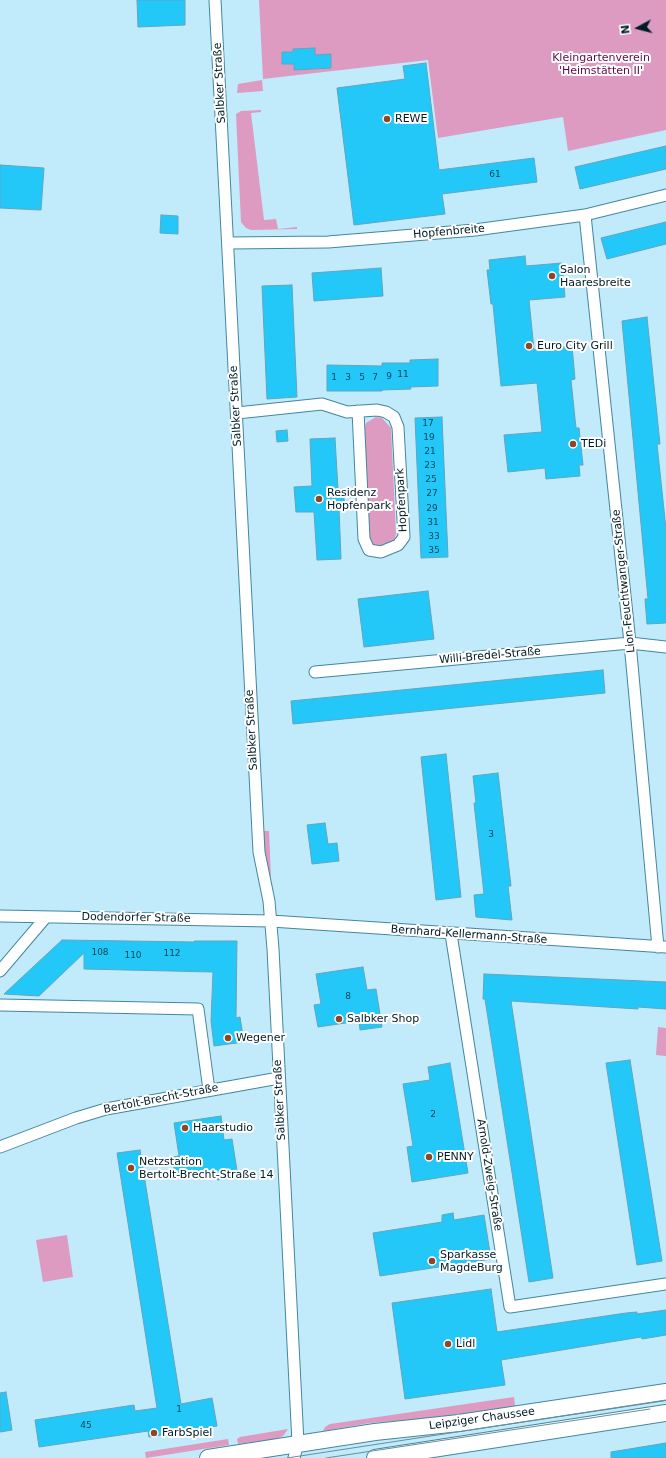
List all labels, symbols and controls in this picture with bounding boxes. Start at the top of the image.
north arrow [618,8,658,48]
text: N [619,24,633,35]
street label: Salbker Straße [211,42,229,124]
park label: Kleingartenverein 'Heimstätten II' [552,51,650,77]
place label: REWE [395,112,427,126]
marker: REWE [382,114,392,124]
house number: 61 [489,170,501,180]
street label: Hopfenbreite [413,222,485,242]
place label: Salon Haaresbreite [560,263,631,289]
marker: Salon Haaresbreite [547,271,557,281]
place label: Euro City Grill [537,339,613,353]
marker: Euro City Grill [524,341,534,351]
street label: Salbker Straße [227,365,245,447]
house number: 11 [397,370,409,380]
house number: 9 [386,372,392,382]
house number: 1 [331,373,337,383]
house number: 3 [345,373,351,383]
house number: 5 [359,373,365,383]
house number: 7 [372,373,378,383]
house number: 17 [422,419,434,429]
house number: 19 [423,433,435,443]
place label: TEDi [581,437,606,451]
marker: TEDi [568,439,578,449]
house number: 21 [424,447,436,457]
house number: 23 [424,461,436,471]
street label: Hopfenpark [394,468,410,532]
house number: 25 [425,475,437,485]
place label: Residenz Hopfenpark [327,486,391,512]
house number: 27 [426,489,438,499]
marker: Residenz Hopfenpark [314,494,324,504]
house number: 29 [426,504,438,514]
street label: Lion-Feuchtwanger-Straße [610,509,638,653]
house number: 31 [427,518,439,528]
house number: 33 [428,532,440,542]
house number: 35 [428,546,440,556]
street label: Willi-Bredel-Straße [439,645,541,667]
street label: Salbker Straße [243,689,261,771]
house number: 3 [488,830,494,840]
street label: Dodendorfer Straße [81,910,191,926]
street label: Bernhard-Kellermann-Straße [390,923,548,947]
house number: 108 [91,948,109,958]
house number: 112 [163,949,181,959]
house number: 110 [124,951,142,961]
house number: 8 [345,992,351,1002]
place label: Salbker Shop [347,1012,419,1026]
marker: Salbker Shop [334,1014,344,1024]
place label: Wegener [236,1031,285,1045]
marker: Wegener [223,1033,233,1043]
street label: Salbker Straße [271,1059,289,1141]
street label: Bertolt-Brecht-Straße [102,1081,220,1117]
house number: 2 [430,1110,436,1120]
street label: Arnold-Zweig-Straße [474,1118,504,1232]
place label: Haarstudio [193,1121,253,1135]
marker: Haarstudio [180,1123,190,1133]
place label: PENNY [437,1150,474,1164]
marker: PENNY [424,1152,434,1162]
place label: Netzstation Bertolt-Brecht-Straße 14 [139,1155,273,1181]
marker: Netzstation Bertolt-Brecht-Straße 14 [126,1163,136,1173]
place label: Sparkasse MagdeBurg [440,1248,503,1274]
marker: Sparkasse MagdeBurg [427,1256,437,1266]
place label: Lidl [456,1337,475,1351]
marker: Lidl [443,1339,453,1349]
house number: 1 [176,1405,182,1415]
street label: Leipziger Chaussee [428,1405,536,1433]
house number: 45 [80,1421,92,1431]
place label: FarbSpiel [162,1426,212,1440]
marker: FarbSpiel [149,1428,159,1438]

